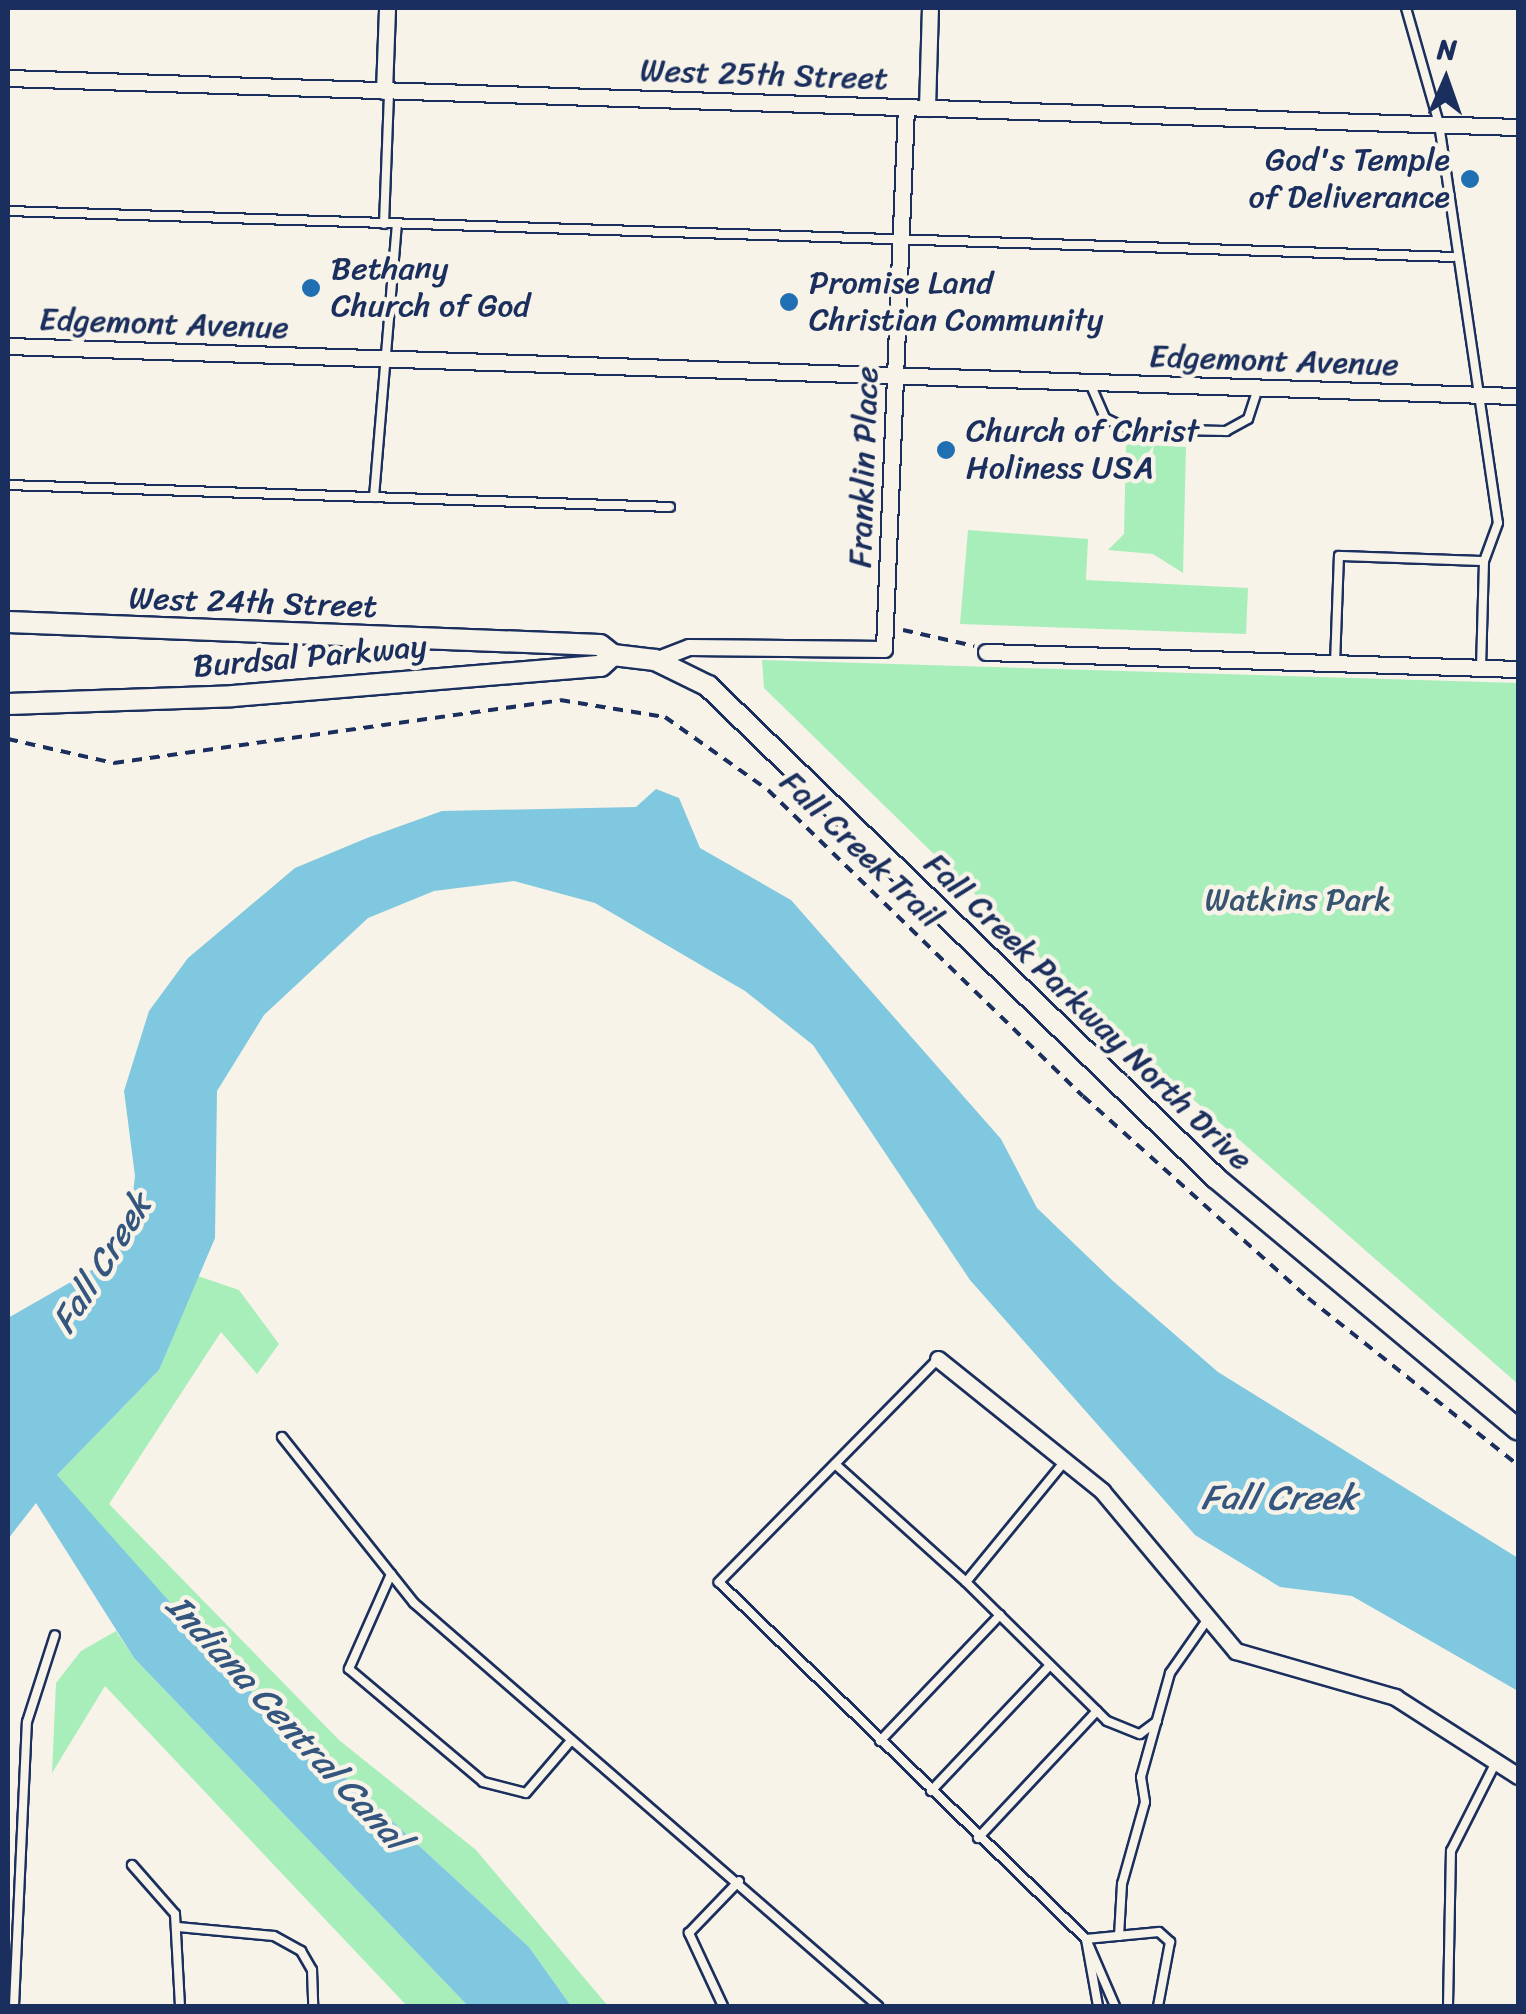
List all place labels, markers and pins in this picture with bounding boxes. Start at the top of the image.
place label: God's Temple of Deliverance [1249,142,1450,217]
marker: God's Temple of Deliverance [1459,168,1481,190]
place label: Bethany Church of God [331,251,531,326]
place label: Promise Land Christian Community [809,265,1105,340]
marker: Bethany Church of God [300,277,322,299]
marker: Promise Land Christian Community [778,291,800,313]
place label: Church of Christ Holiness USA [966,413,1199,488]
marker: Church of Christ Holiness USA [935,439,957,461]

